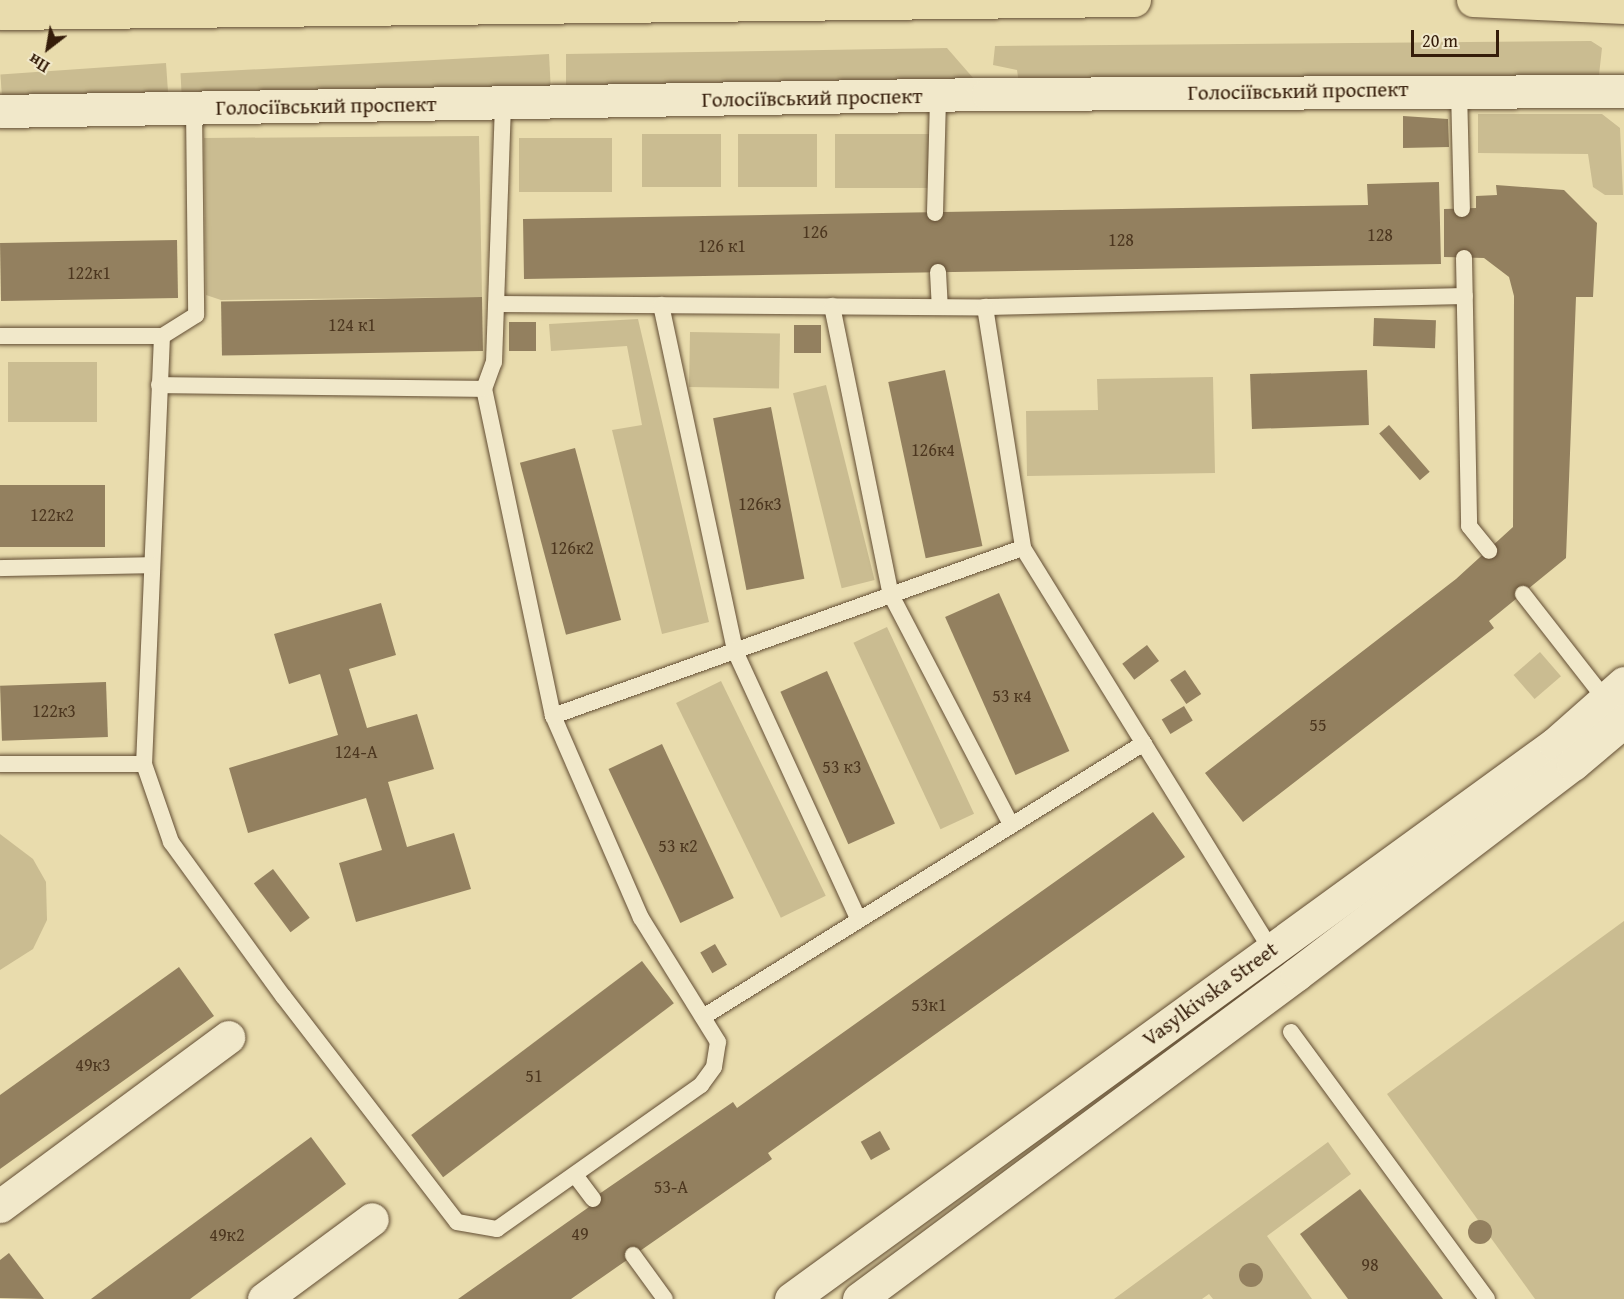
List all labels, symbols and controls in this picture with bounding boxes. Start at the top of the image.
north arrow [18,18,78,78]
scale bar [1414,18,1502,56]
text: 20 m [1422,27,1458,54]
text: Пн [24,48,54,79]
street label: Голосіївський проспект [1187,76,1409,106]
street label: Голосіївський проспект [701,83,923,113]
street label: Голосіївський проспект [215,91,437,121]
house number: 126 [802,221,828,243]
house number: 128 [1367,224,1393,246]
house number: 128 [1108,229,1134,251]
house number: 126 к1 [698,235,746,257]
house number: 122к1 [67,262,111,284]
house number: 124 к1 [328,314,376,336]
house number: 126к4 [911,439,955,461]
house number: 126к3 [738,493,782,515]
house number: 122к2 [30,504,74,526]
house number: 126к2 [550,537,594,559]
house number: 53 к4 [992,685,1032,707]
house number: 122к3 [32,700,76,722]
house number: 55 [1309,714,1327,736]
house number: 124-А [334,741,378,763]
house number: 53 к3 [822,756,862,778]
house number: 53 к2 [658,835,698,857]
street label: Vasylkivska Street [1138,937,1282,1051]
house number: 53к1 [911,994,947,1016]
house number: 49к3 [75,1054,111,1076]
house number: 51 [525,1065,543,1087]
house number: 53-А [654,1176,688,1198]
house number: 49 [571,1223,589,1245]
house number: 49к2 [209,1224,245,1246]
house number: 98 [1361,1254,1379,1276]

